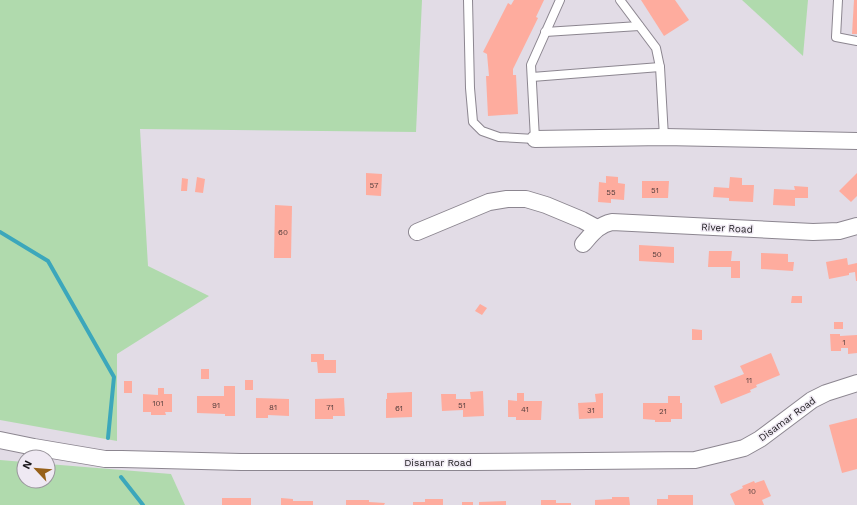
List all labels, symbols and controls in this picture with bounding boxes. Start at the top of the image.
house number: 57 [369,181,379,190]
house number: 51 [651,186,659,195]
house number: 55 [606,188,616,197]
street label: River Road [701,221,753,235]
house number: 60 [278,228,288,237]
house number: 50 [652,250,662,259]
house number: 1 [842,338,846,347]
house number: 11 [746,376,752,385]
street label: Disamar Road [756,395,818,443]
house number: 101 [152,399,164,408]
house number: 91 [212,401,220,410]
house number: 51 [458,401,466,410]
house number: 81 [269,403,277,412]
house number: 71 [326,403,334,412]
house number: 61 [395,404,403,413]
house number: 41 [521,405,529,414]
house number: 31 [587,406,595,415]
house number: 21 [659,407,667,416]
north arrow [16,449,56,489]
street label: Disamar Road [404,457,472,468]
text: N [20,458,35,471]
house number: 10 [748,487,756,496]

